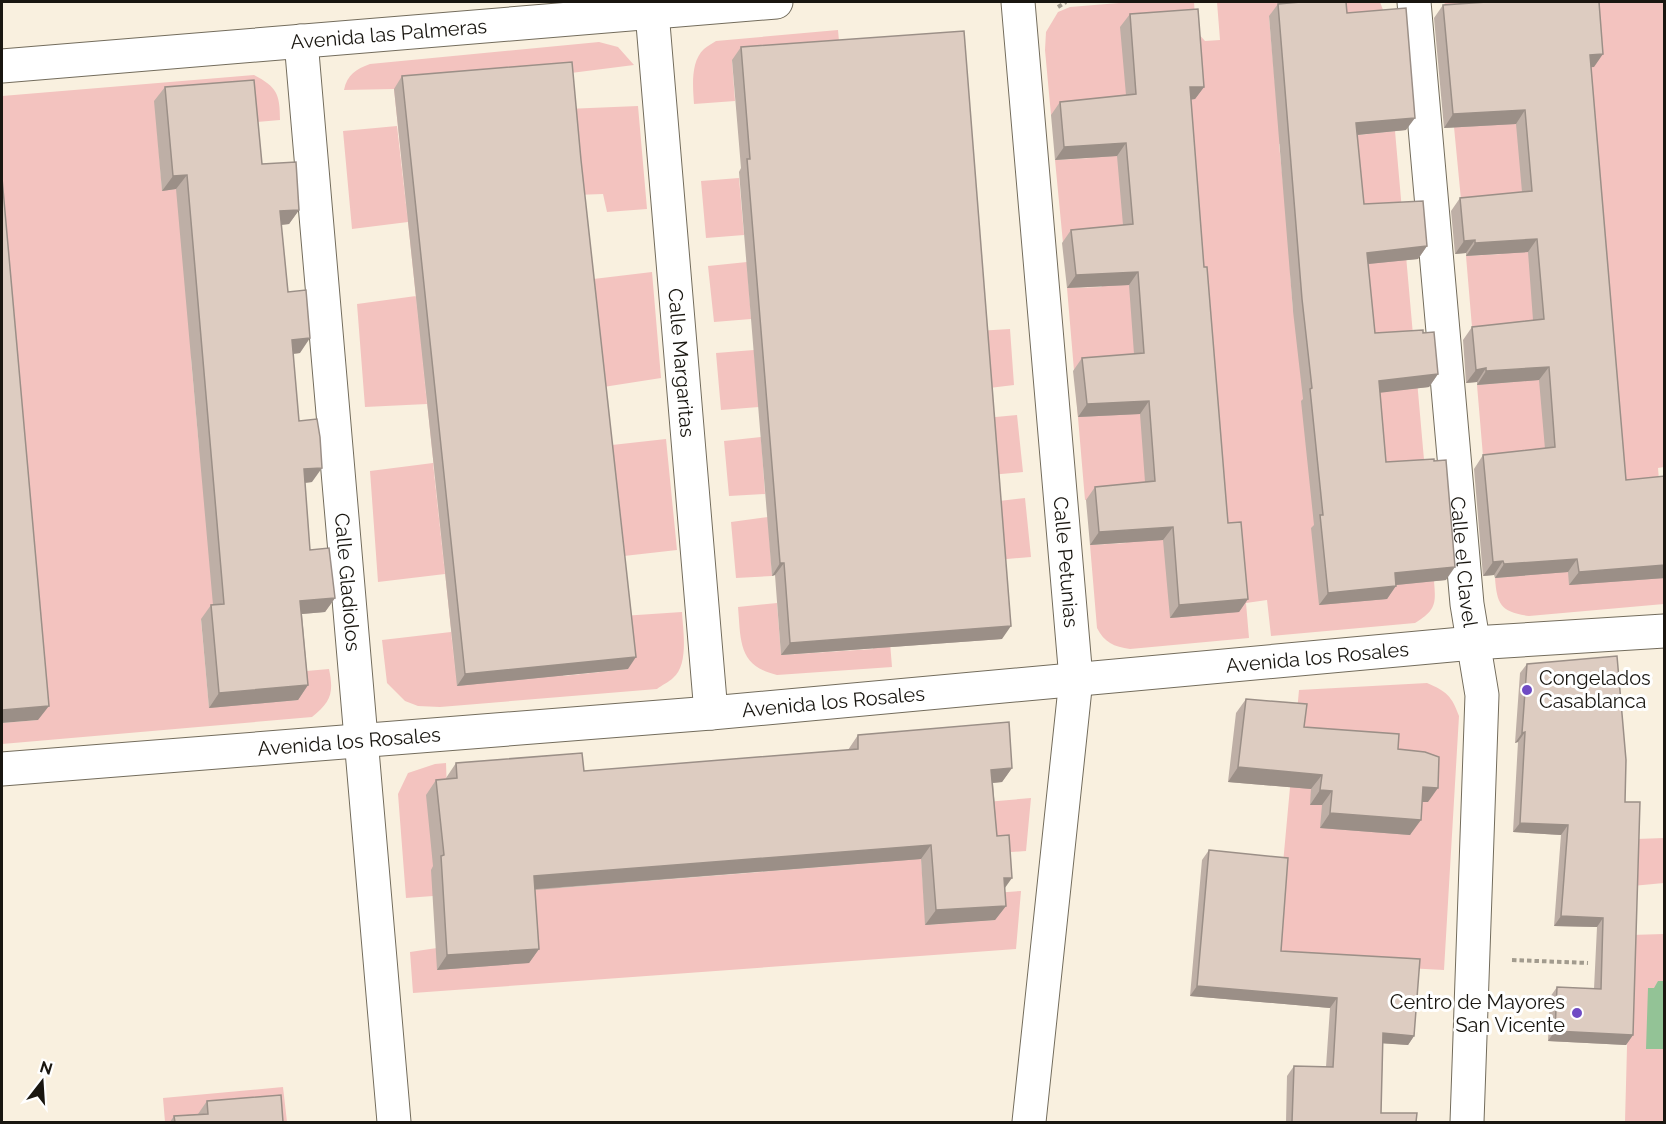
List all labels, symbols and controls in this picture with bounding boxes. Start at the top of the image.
street label: Avenida las Palmeras [290,14,488,54]
street label: Calle Margaritas [663,287,700,438]
street label: Calle Petunias [1048,495,1084,628]
street label: Calle el Clavel [1446,495,1483,630]
street label: Calle Gladiolos [330,512,365,652]
street label: Avenida los Rosales [1225,637,1410,678]
place label: Congelados Casablanca [1539,666,1651,713]
street label: Avenida los Rosales [741,681,926,722]
marker: Congelados Casablanca [1520,683,1534,697]
street label: Avenida los Rosales [256,722,441,761]
place label: Centro de Mayores San Vicente [1390,990,1565,1037]
marker: Centro de Mayores San Vicente [1570,1006,1584,1020]
north arrow [12,1052,72,1112]
text: N [38,1057,55,1079]

